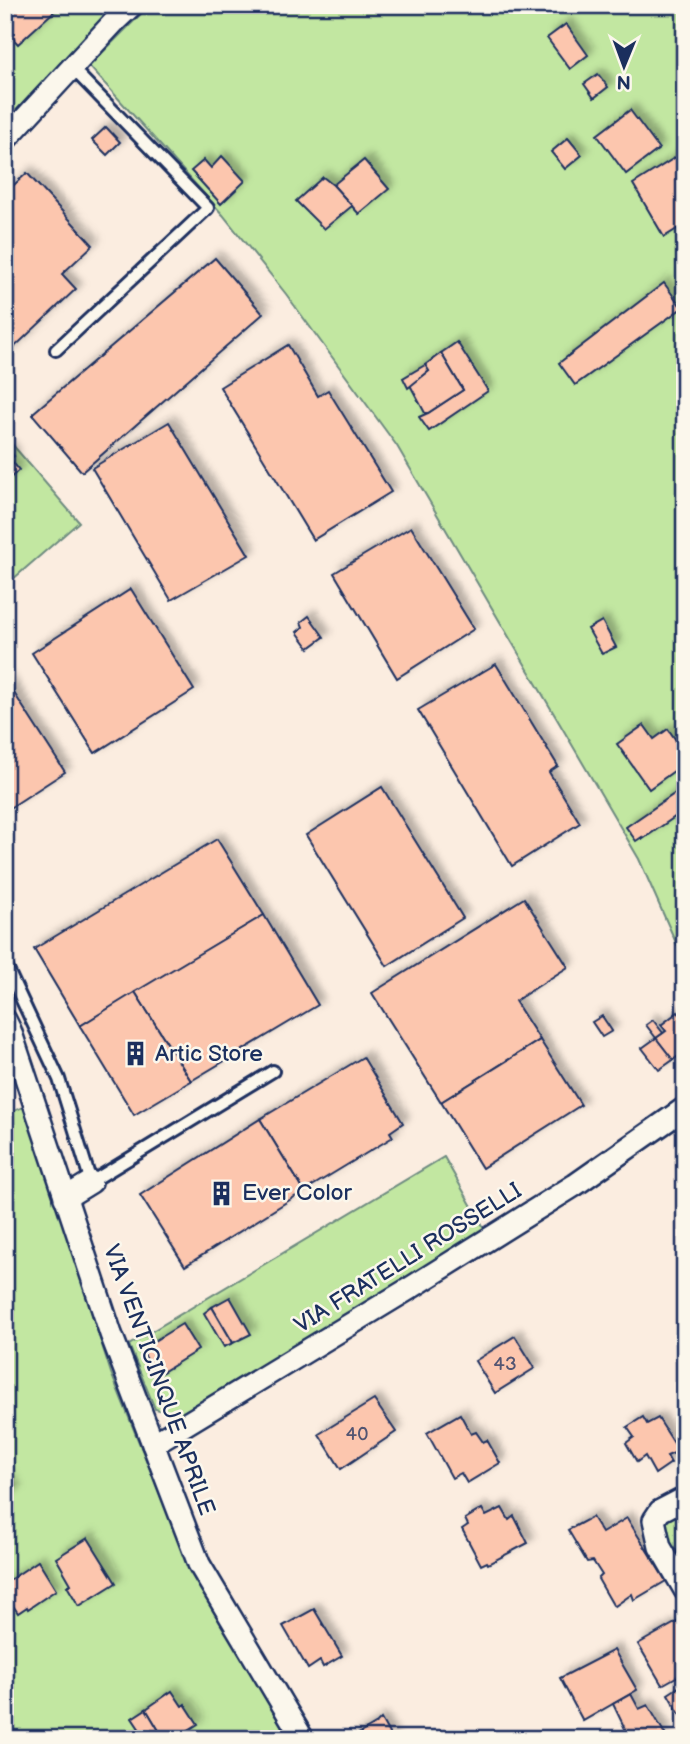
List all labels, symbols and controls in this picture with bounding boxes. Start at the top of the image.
north arrow [588,32,658,102]
text: N [616,70,631,93]
building icon: Artic Store [121,1040,149,1068]
place label: Artic Store [155,1040,263,1068]
street label: VIA FRATELLI ROSSELLI [289,1177,527,1339]
building icon: Ever Color [208,1179,236,1207]
place label: Ever Color [242,1179,353,1207]
street label: VIA VENTICINQUE APRILE [97,1241,221,1519]
house number: 43 [493,1353,517,1376]
house number: 40 [346,1423,368,1446]

